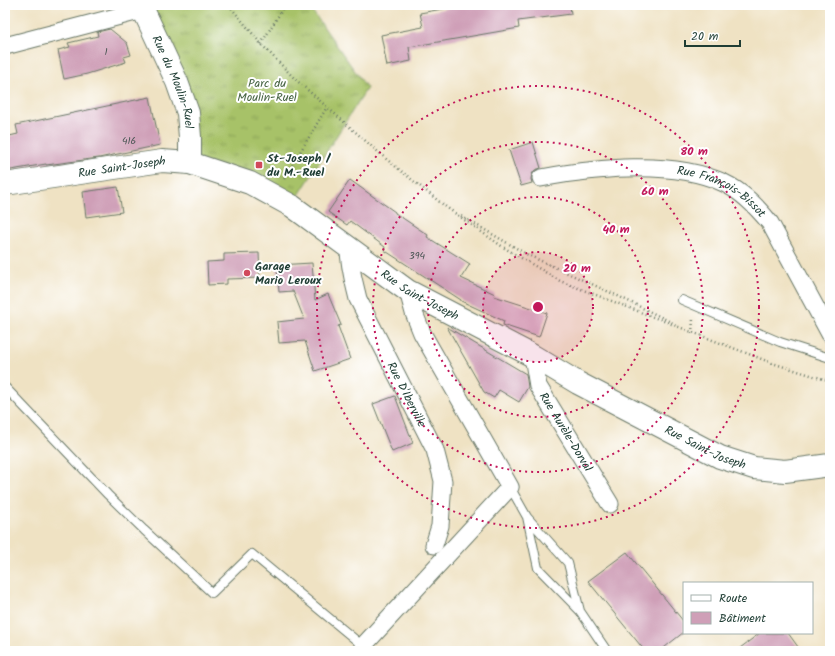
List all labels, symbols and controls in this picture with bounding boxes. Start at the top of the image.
scale bar [685,22,740,48]
text: 20 m [691,27,719,46]
street label: Rue du Moulin-Ruel [147,32,199,129]
house number: 1 [104,44,108,60]
park label: Parc du Moulin-Ruel [237,74,297,107]
house number: 416 [122,133,136,149]
text: 80 m [680,142,708,161]
place label: St-Joseph / du M.-Ruel [267,149,332,182]
street label: Rue Saint-Joseph [77,151,166,183]
marker: St-Joseph / du M.-Ruel [254,160,264,170]
street label: Rue François-Bissot [676,161,771,222]
text: 60 m [641,182,669,201]
text: 40 m [602,220,630,239]
house number: 394 [409,248,426,264]
place label: Garage Mario Leroux [255,257,322,290]
text: 20 m [563,259,591,278]
street label: Rue Saint-Joseph [377,265,462,325]
marker: Garage Mario Leroux [242,268,252,278]
centre of rings [531,300,545,314]
street label: Rue D'Iberville [382,358,432,431]
street label: Rue Aurèle-Dorval [534,388,598,475]
street label: Rue Saint-Joseph [661,420,749,474]
legend [683,582,813,634]
text: Route [719,589,748,608]
text: Bâtiment [719,609,766,628]

